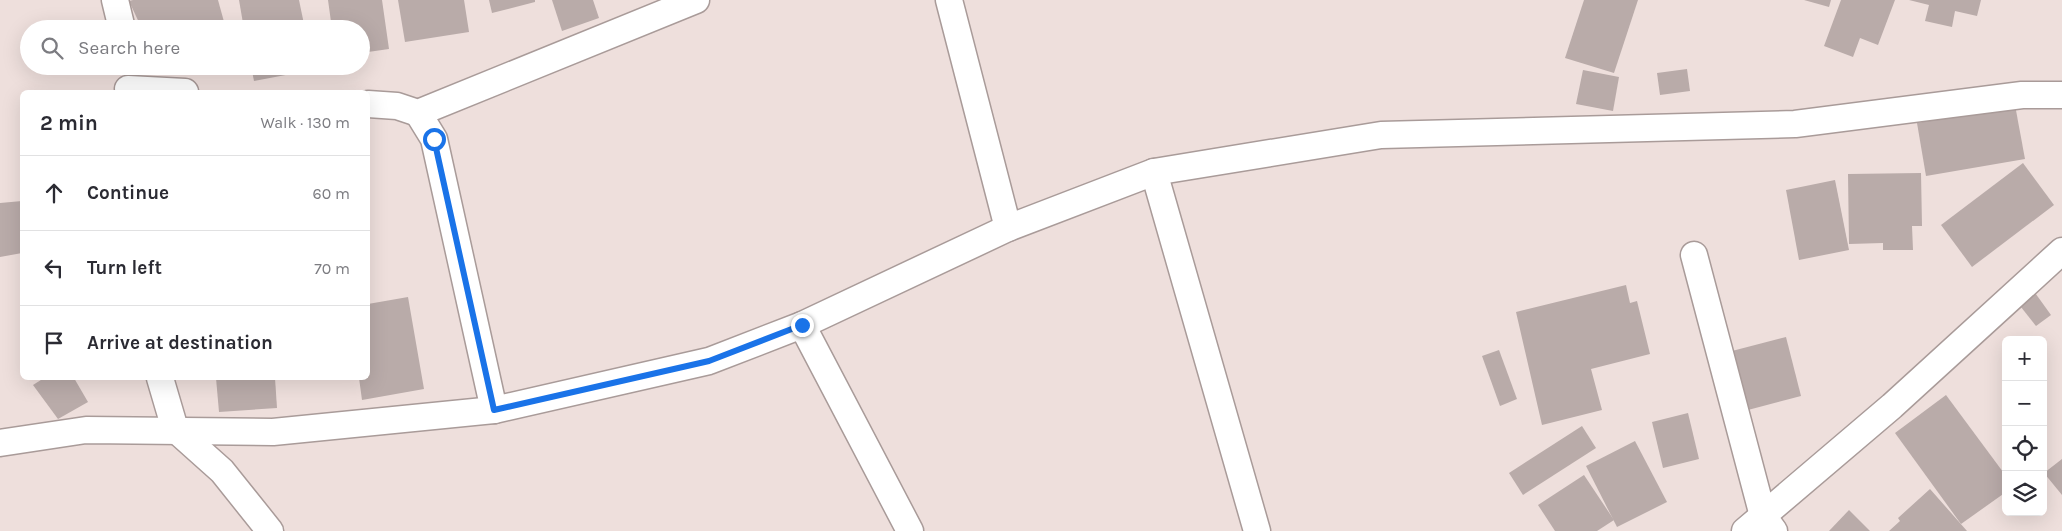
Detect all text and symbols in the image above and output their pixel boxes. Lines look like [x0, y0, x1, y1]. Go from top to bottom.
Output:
search box [20, 20, 370, 75]
icon: search [38, 34, 66, 62]
text: Search here [78, 37, 180, 59]
text: 2 min [40, 111, 98, 135]
text: Walk · 130 m [260, 113, 350, 132]
route start [423, 128, 446, 151]
icon: ahead [40, 179, 68, 207]
text: Continue [87, 182, 169, 204]
text: 60 m [313, 184, 350, 203]
icon: left [40, 254, 68, 282]
text: Turn left [87, 257, 162, 279]
text: 70 m [314, 259, 350, 278]
route end [791, 314, 814, 337]
icon: arrive [40, 329, 68, 357]
text: Arrive at destination [87, 332, 273, 354]
map controls [2002, 336, 2047, 516]
button: + [2002, 336, 2047, 381]
button: − [2002, 381, 2047, 426]
button: locate [2002, 426, 2047, 471]
button: layers [2002, 471, 2047, 516]

